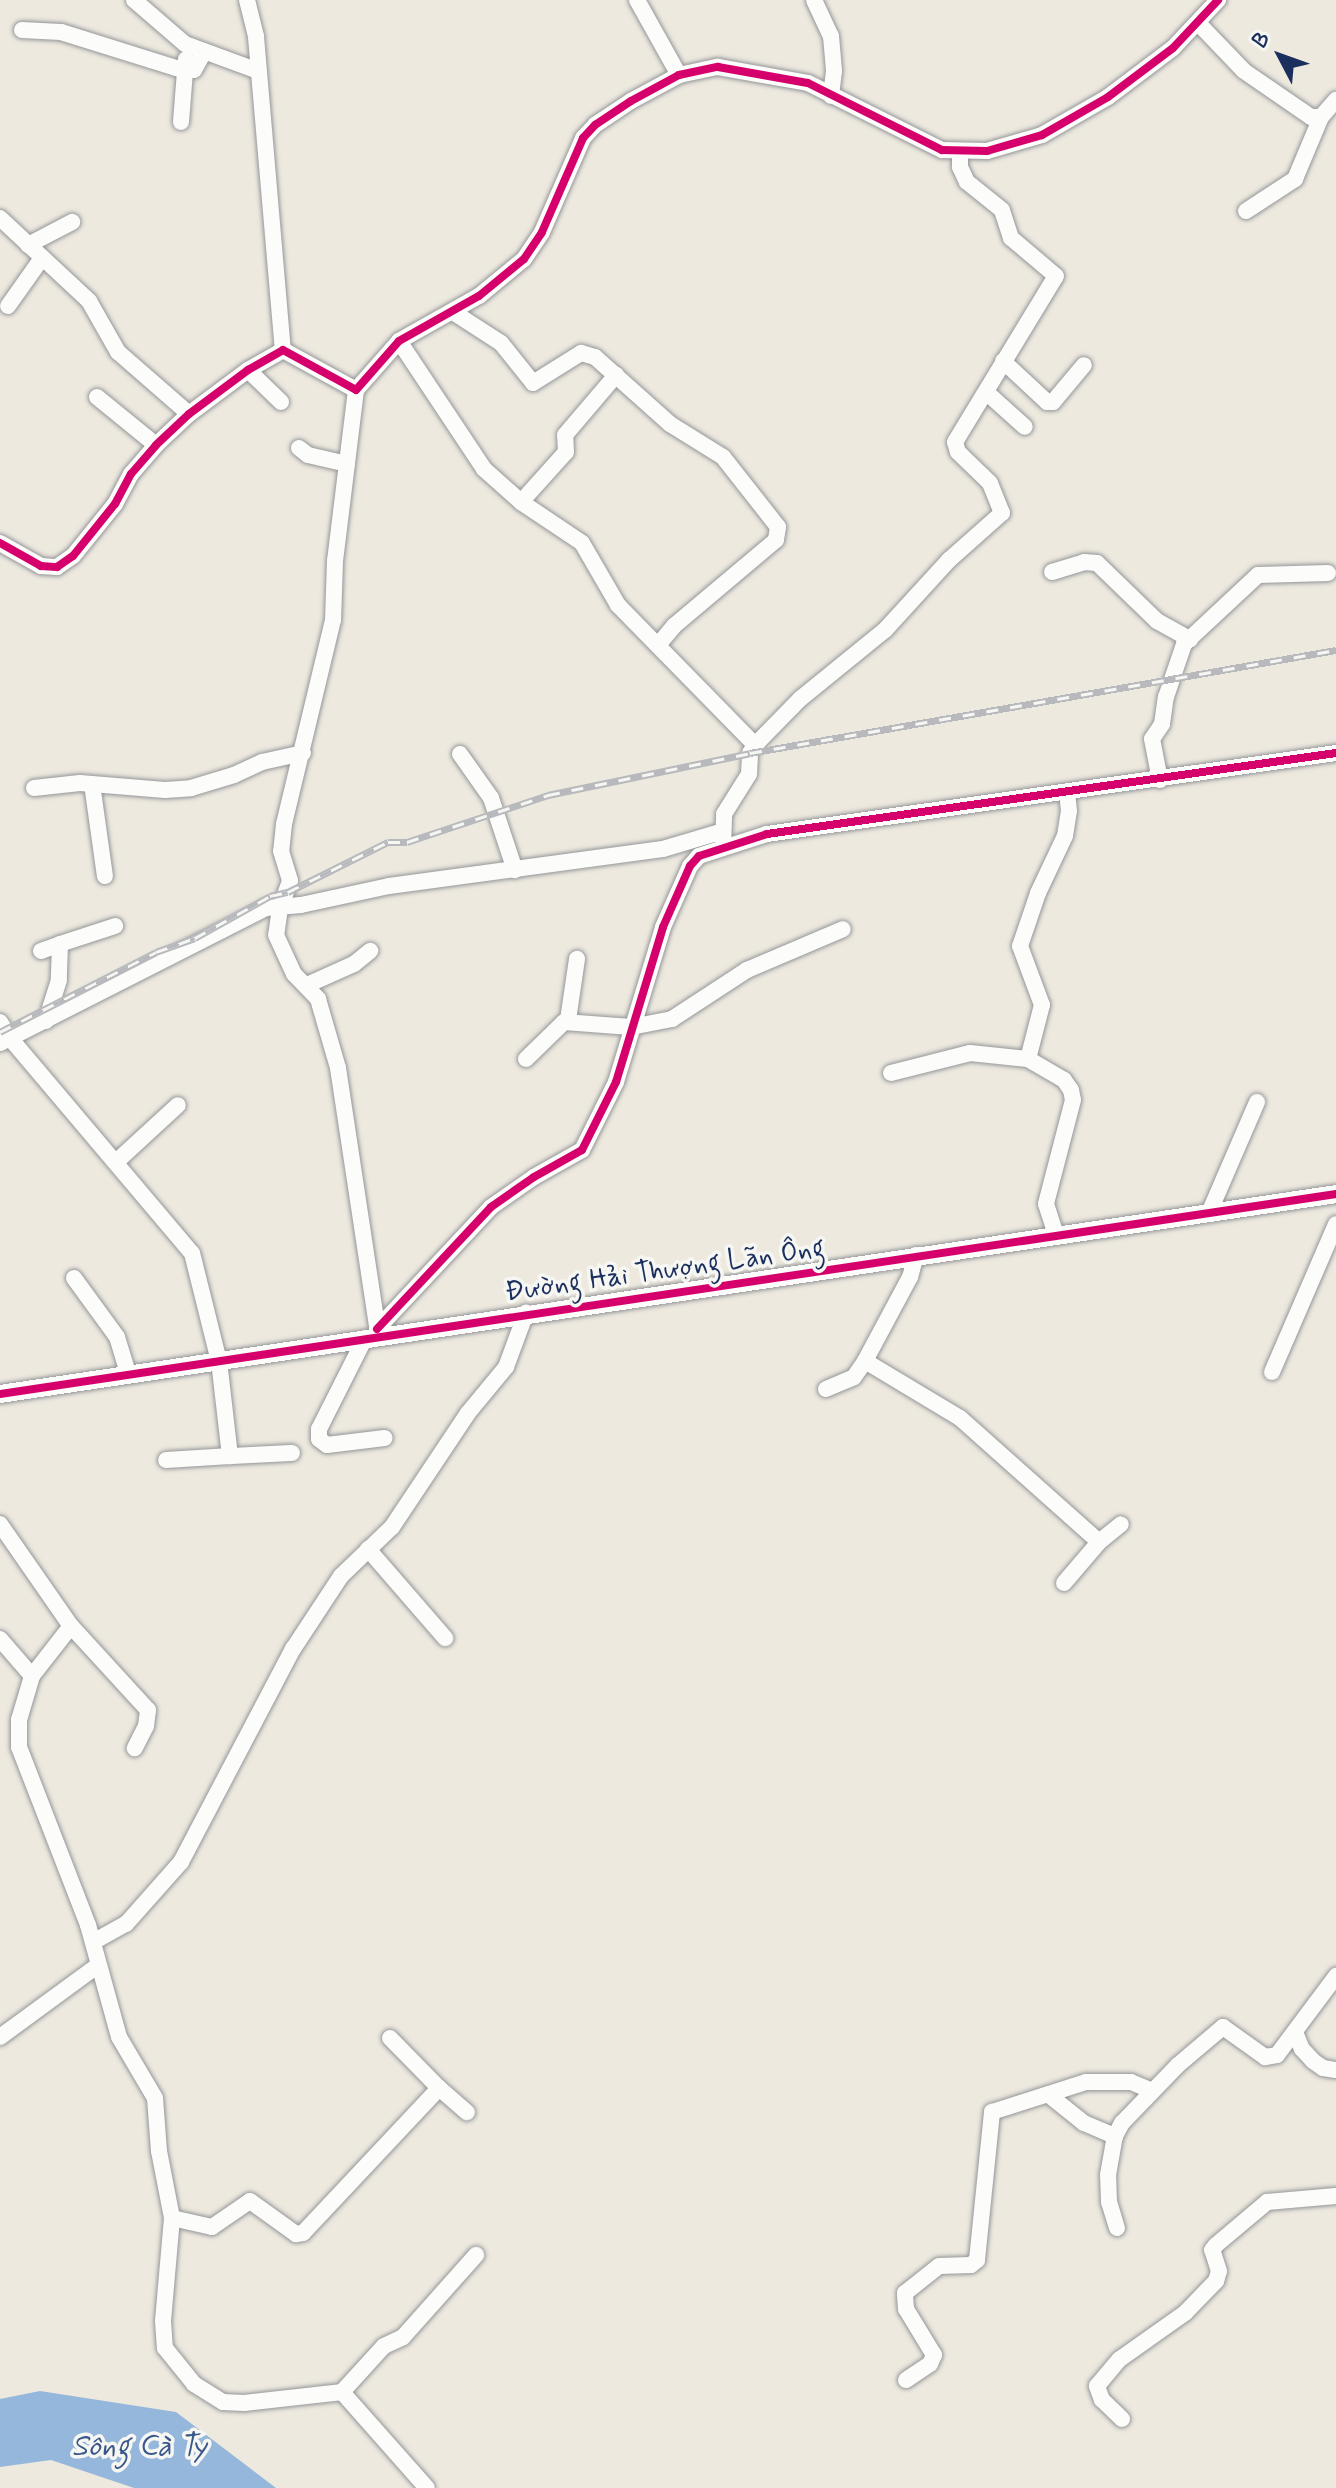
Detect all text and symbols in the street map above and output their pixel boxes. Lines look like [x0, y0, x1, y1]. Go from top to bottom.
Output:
north arrow [1240, 16, 1320, 96]
text: B [1247, 26, 1277, 55]
street label: Đường Hải Thượng Lãn Ông [503, 1232, 827, 1310]
water label: Sông Cà Ty [70, 2429, 208, 2465]

